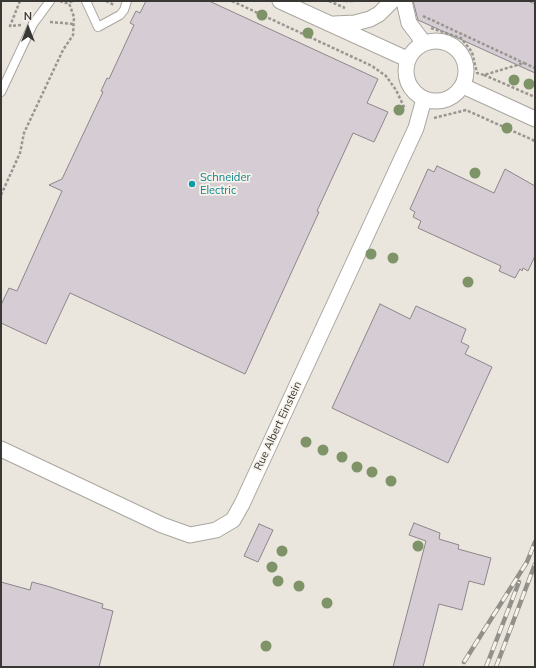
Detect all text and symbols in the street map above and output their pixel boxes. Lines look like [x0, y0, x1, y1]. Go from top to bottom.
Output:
north arrow [8, 8, 48, 48]
text: N [24, 9, 32, 23]
place label: Schneider Electric [200, 171, 250, 197]
marker: Schneider Electric [187, 179, 197, 189]
street label: Rue Albert Einstein [252, 379, 304, 473]

